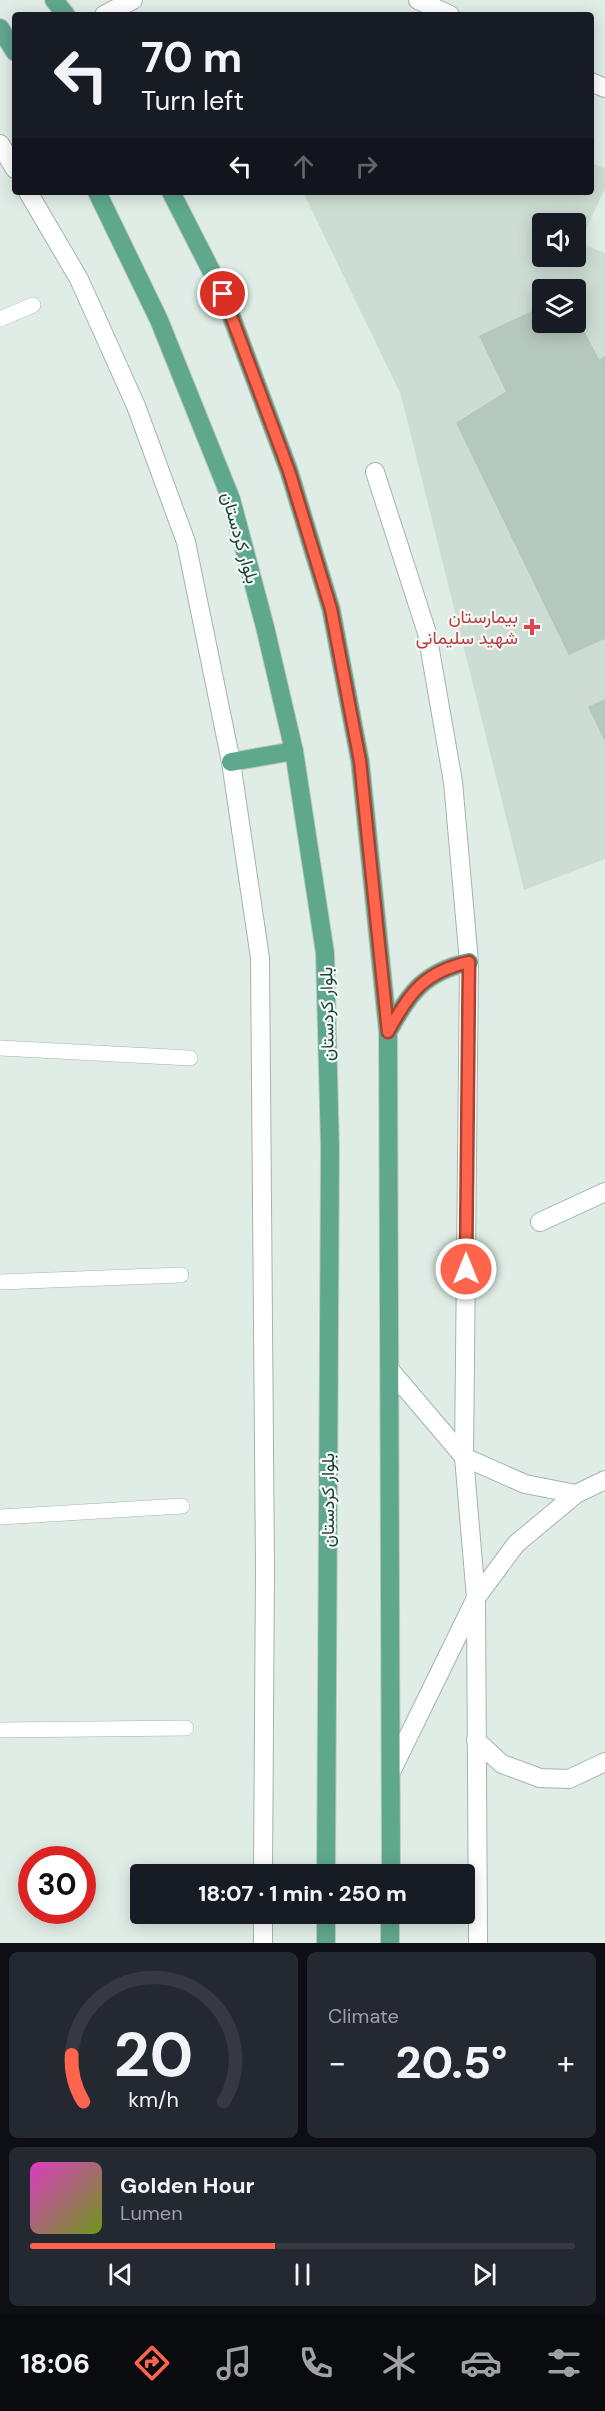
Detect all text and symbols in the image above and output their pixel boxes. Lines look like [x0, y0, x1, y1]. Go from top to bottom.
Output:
text: 70 m [141, 30, 242, 85]
icon: left [42, 36, 120, 114]
text: Turn left [141, 83, 244, 118]
icon: left [224, 150, 257, 183]
icon: ahead [287, 150, 320, 183]
icon: right [350, 150, 383, 183]
map controls [532, 213, 586, 333]
button: sound [532, 213, 586, 267]
pin [197, 268, 248, 319]
icon: arrive [206, 277, 239, 310]
button: layers [532, 279, 586, 333]
street label: بلوار کردستان [215, 489, 265, 587]
place label: بیمارستان شهید سلیمانی [416, 605, 518, 650]
marker: بیمارستان شهید سلیمانی [523, 618, 541, 636]
street label: بلوار کردستان [314, 967, 340, 1061]
position arrow [434, 1237, 498, 1301]
street label: بلوار کردستان [316, 1453, 340, 1547]
speed limit sign: 30 [18, 1846, 96, 1924]
text: 18:07 · 1 min · 250 m [198, 1879, 407, 1908]
text: Climate [328, 2003, 399, 2029]
text: 20 [114, 2014, 193, 2095]
text: 20.5° [396, 2033, 507, 2092]
text: − [328, 2041, 346, 2084]
text: + [557, 2041, 575, 2084]
text: km/h [128, 2086, 179, 2114]
text: Golden Hour [120, 2171, 255, 2200]
text: Lumen [120, 2200, 183, 2226]
icon: previous [104, 2258, 137, 2291]
icon: pause [286, 2258, 319, 2291]
icon: next [468, 2258, 501, 2291]
icon: directions [131, 2342, 173, 2384]
icon: music [213, 2342, 255, 2384]
icon: phone [295, 2342, 337, 2384]
icon: climate [378, 2342, 420, 2384]
icon: car [460, 2342, 502, 2384]
icon: filters [543, 2342, 585, 2384]
text: 18:06 [20, 2346, 90, 2381]

